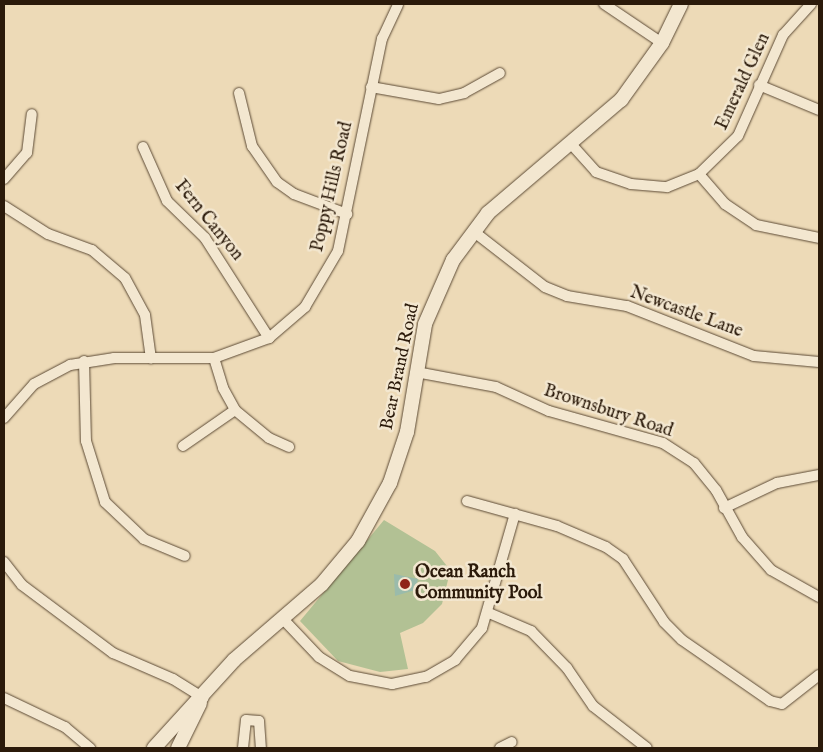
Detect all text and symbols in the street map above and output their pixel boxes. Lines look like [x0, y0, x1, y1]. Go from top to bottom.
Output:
street label: Emerald Glen [712, 30, 776, 134]
street label: Poppy Hills Road [308, 120, 358, 254]
street label: Fern Canyon [169, 176, 247, 266]
street label: Newcastle Lane [627, 283, 745, 343]
street label: Bear Brand Road [377, 302, 425, 432]
street label: Brownsbury Road [541, 381, 675, 443]
place label: Ocean Ranch Community Pool [415, 563, 542, 606]
marker: Ocean Ranch Community Pool [399, 578, 411, 590]

